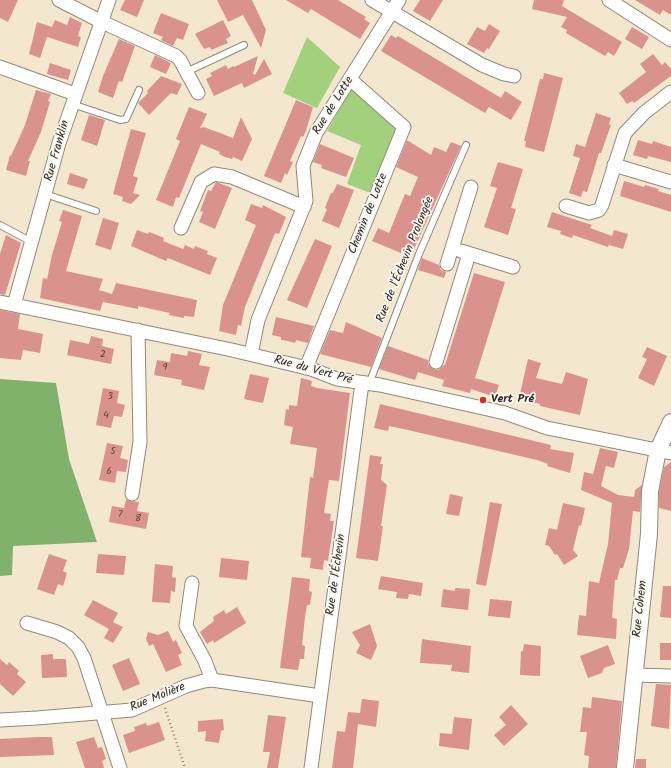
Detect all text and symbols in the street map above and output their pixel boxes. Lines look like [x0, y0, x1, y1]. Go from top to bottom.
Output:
street label: Rue de Lotte [310, 74, 358, 138]
street label: Rue Franklin [42, 119, 74, 183]
street label: Chemin de Lotte [346, 172, 392, 256]
street label: Rue de l'Échevin Prolongée [374, 195, 438, 325]
house number: 2 [100, 349, 106, 361]
street label: Rue du Vert Pré [272, 354, 354, 388]
house number: 9 [163, 362, 167, 374]
house number: 3 [107, 391, 113, 403]
place label: Vert Pré [491, 393, 534, 407]
marker: Vert Pré [478, 395, 488, 405]
house number: 4 [103, 410, 109, 422]
house number: 5 [110, 446, 116, 458]
house number: 6 [106, 466, 112, 478]
house number: 7 [118, 509, 122, 521]
house number: 8 [135, 513, 141, 525]
street label: Rue de l'Échevin [324, 533, 350, 617]
street label: Rue Cohem [631, 580, 651, 638]
street label: Rue Molière [128, 680, 188, 716]

